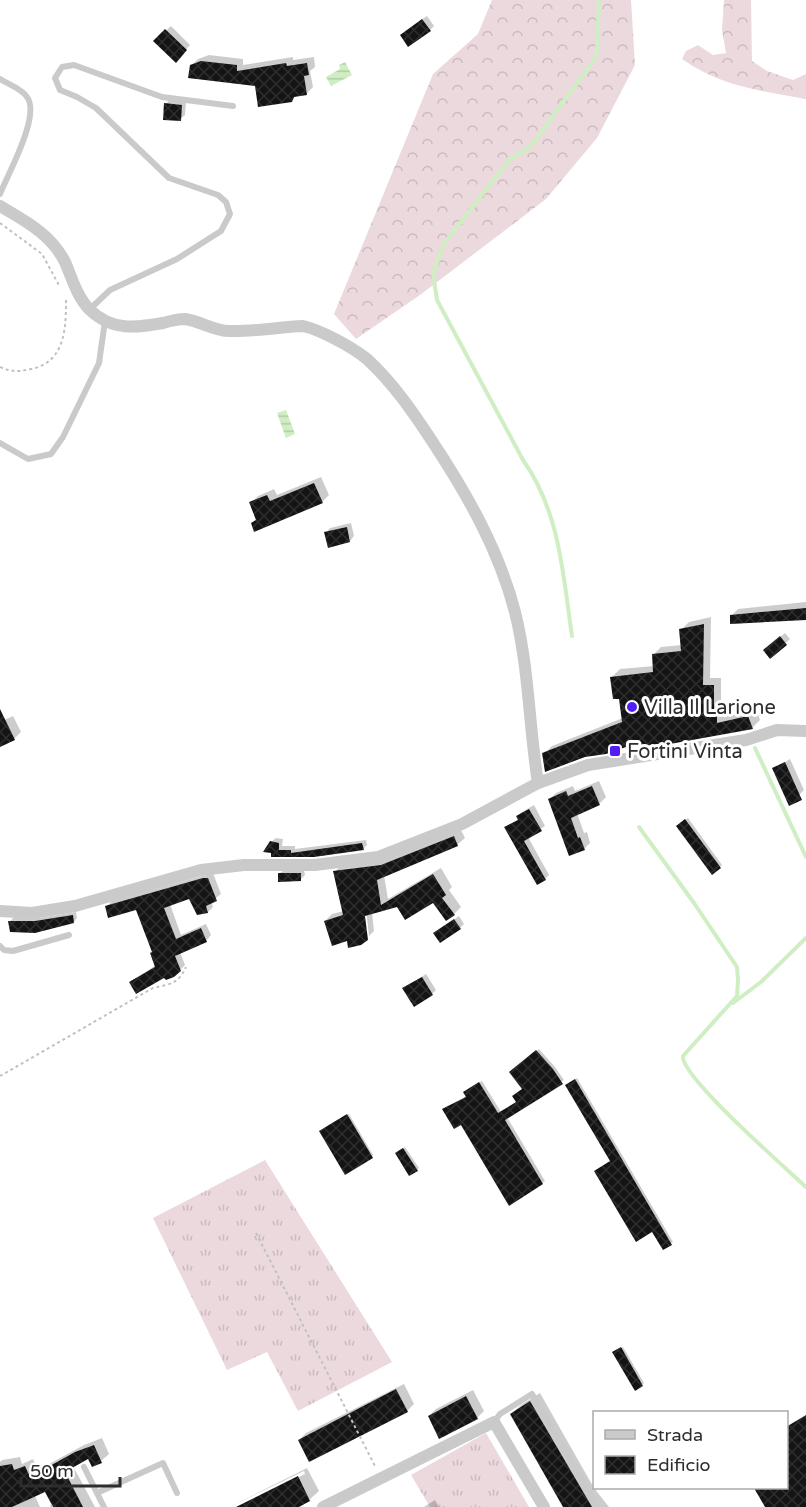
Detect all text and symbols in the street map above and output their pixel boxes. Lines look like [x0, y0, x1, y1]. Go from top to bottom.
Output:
place label: Villa Il Larione [644, 696, 776, 720]
marker: Villa Il Larione [625, 700, 639, 714]
place label: Fortini Vinta [627, 740, 743, 764]
marker: Fortini Vinta [608, 744, 622, 758]
legend [593, 1411, 788, 1489]
text: Strada [647, 1424, 703, 1446]
scale bar [21, 1450, 120, 1488]
text: Edificio [647, 1454, 711, 1476]
text: 50 m [30, 1460, 74, 1482]

